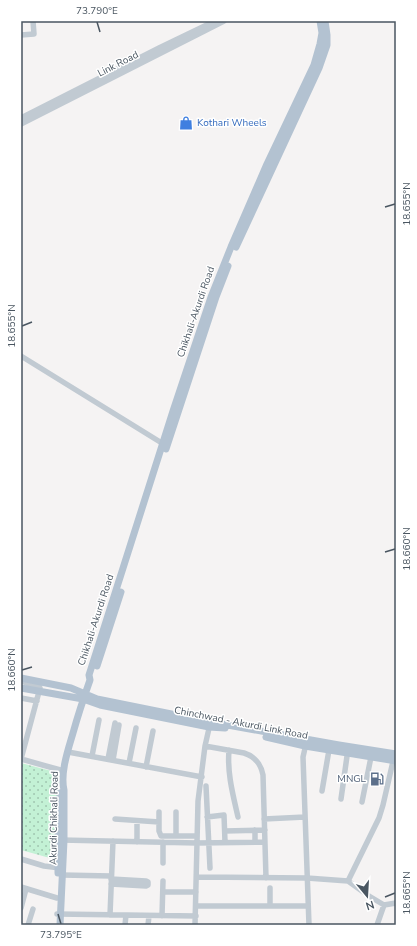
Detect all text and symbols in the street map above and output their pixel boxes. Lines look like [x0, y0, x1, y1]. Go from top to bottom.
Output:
text: 73.790°E [76, 4, 118, 18]
street label: Link Road [95, 48, 141, 80]
shop icon: Kothari Wheels [178, 115, 194, 131]
place label: Kothari Wheels [197, 116, 267, 130]
text: 18.655°N [400, 182, 414, 226]
street label: Chikhali-Akurdi Road [174, 264, 218, 359]
text: 18.655°N [5, 304, 19, 348]
text: 18.660°N [400, 527, 414, 571]
street label: Chikhali-Akurdi Road [75, 572, 117, 668]
text: 18.660°N [5, 648, 19, 692]
street label: Chinchwad - Akurdi Link Road [173, 703, 309, 743]
street label: Akurdi Chikhali Road [46, 771, 62, 865]
fuel station icon: MNGL [369, 771, 385, 787]
place label: MNGL [337, 772, 367, 786]
text: 18.665°N [400, 871, 414, 915]
north arrow [347, 876, 387, 916]
text: N [364, 897, 376, 913]
text: 73.795°E [40, 928, 82, 942]

